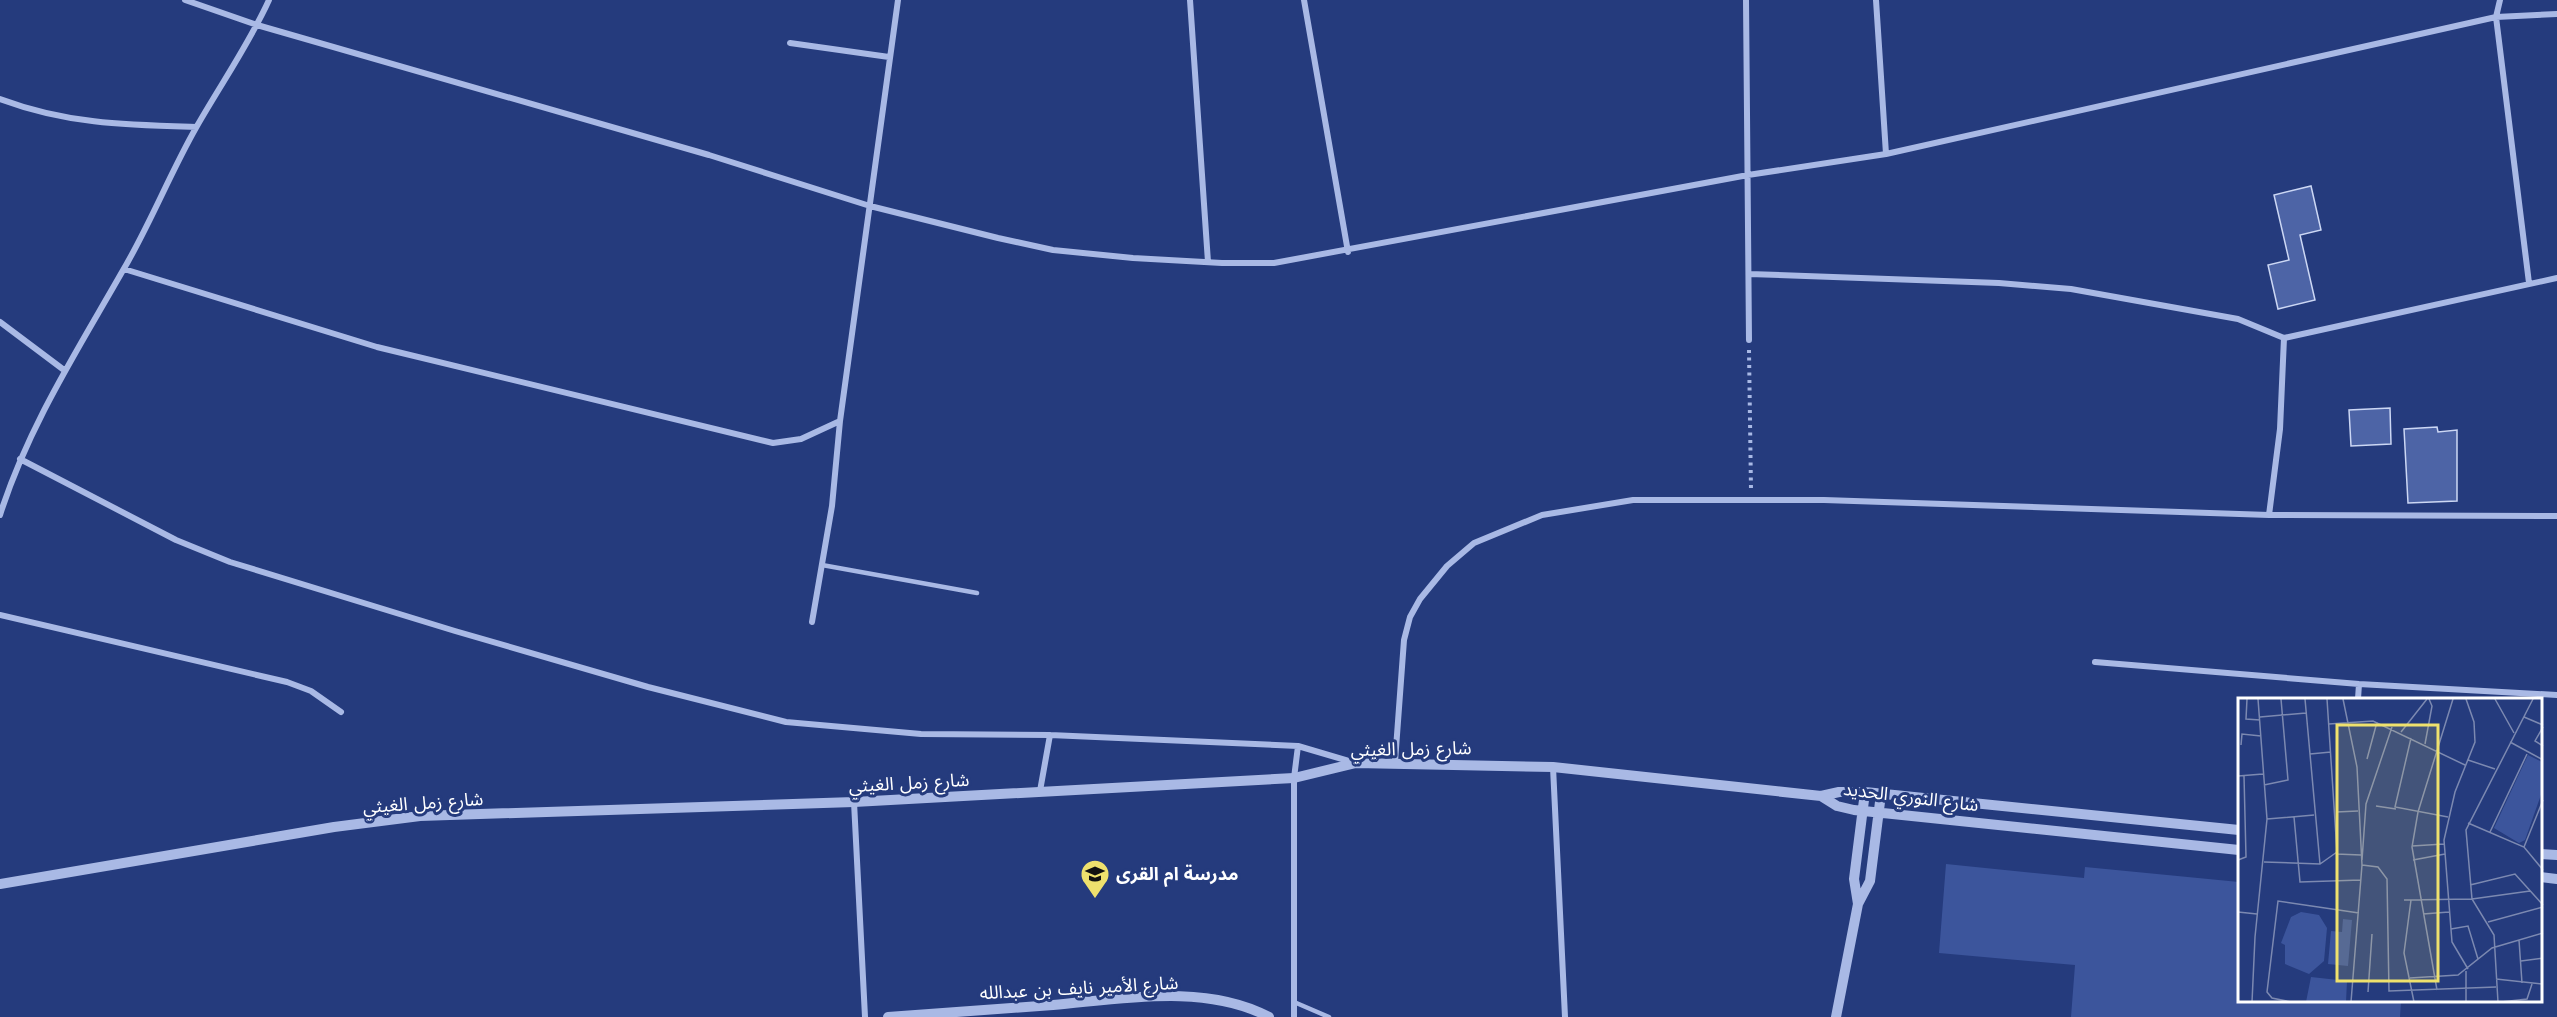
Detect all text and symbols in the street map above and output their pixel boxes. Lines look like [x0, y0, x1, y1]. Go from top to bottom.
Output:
inset map [2238, 698, 2542, 1002]
street label: شارع زمل الغيثي [1350, 737, 1472, 764]
street label: شارع زمل الغيثي [848, 769, 970, 800]
street label: شارع النوري الحديد [1842, 778, 1980, 819]
street label: شارع زمل الغيثي [362, 788, 484, 821]
school or university icon: مدرسة ام القرى [1079, 858, 1111, 900]
place label: مدرسة ام القرى [1116, 863, 1238, 887]
street label: شارع الأمير نايف بن عبدالله [979, 972, 1179, 1007]

